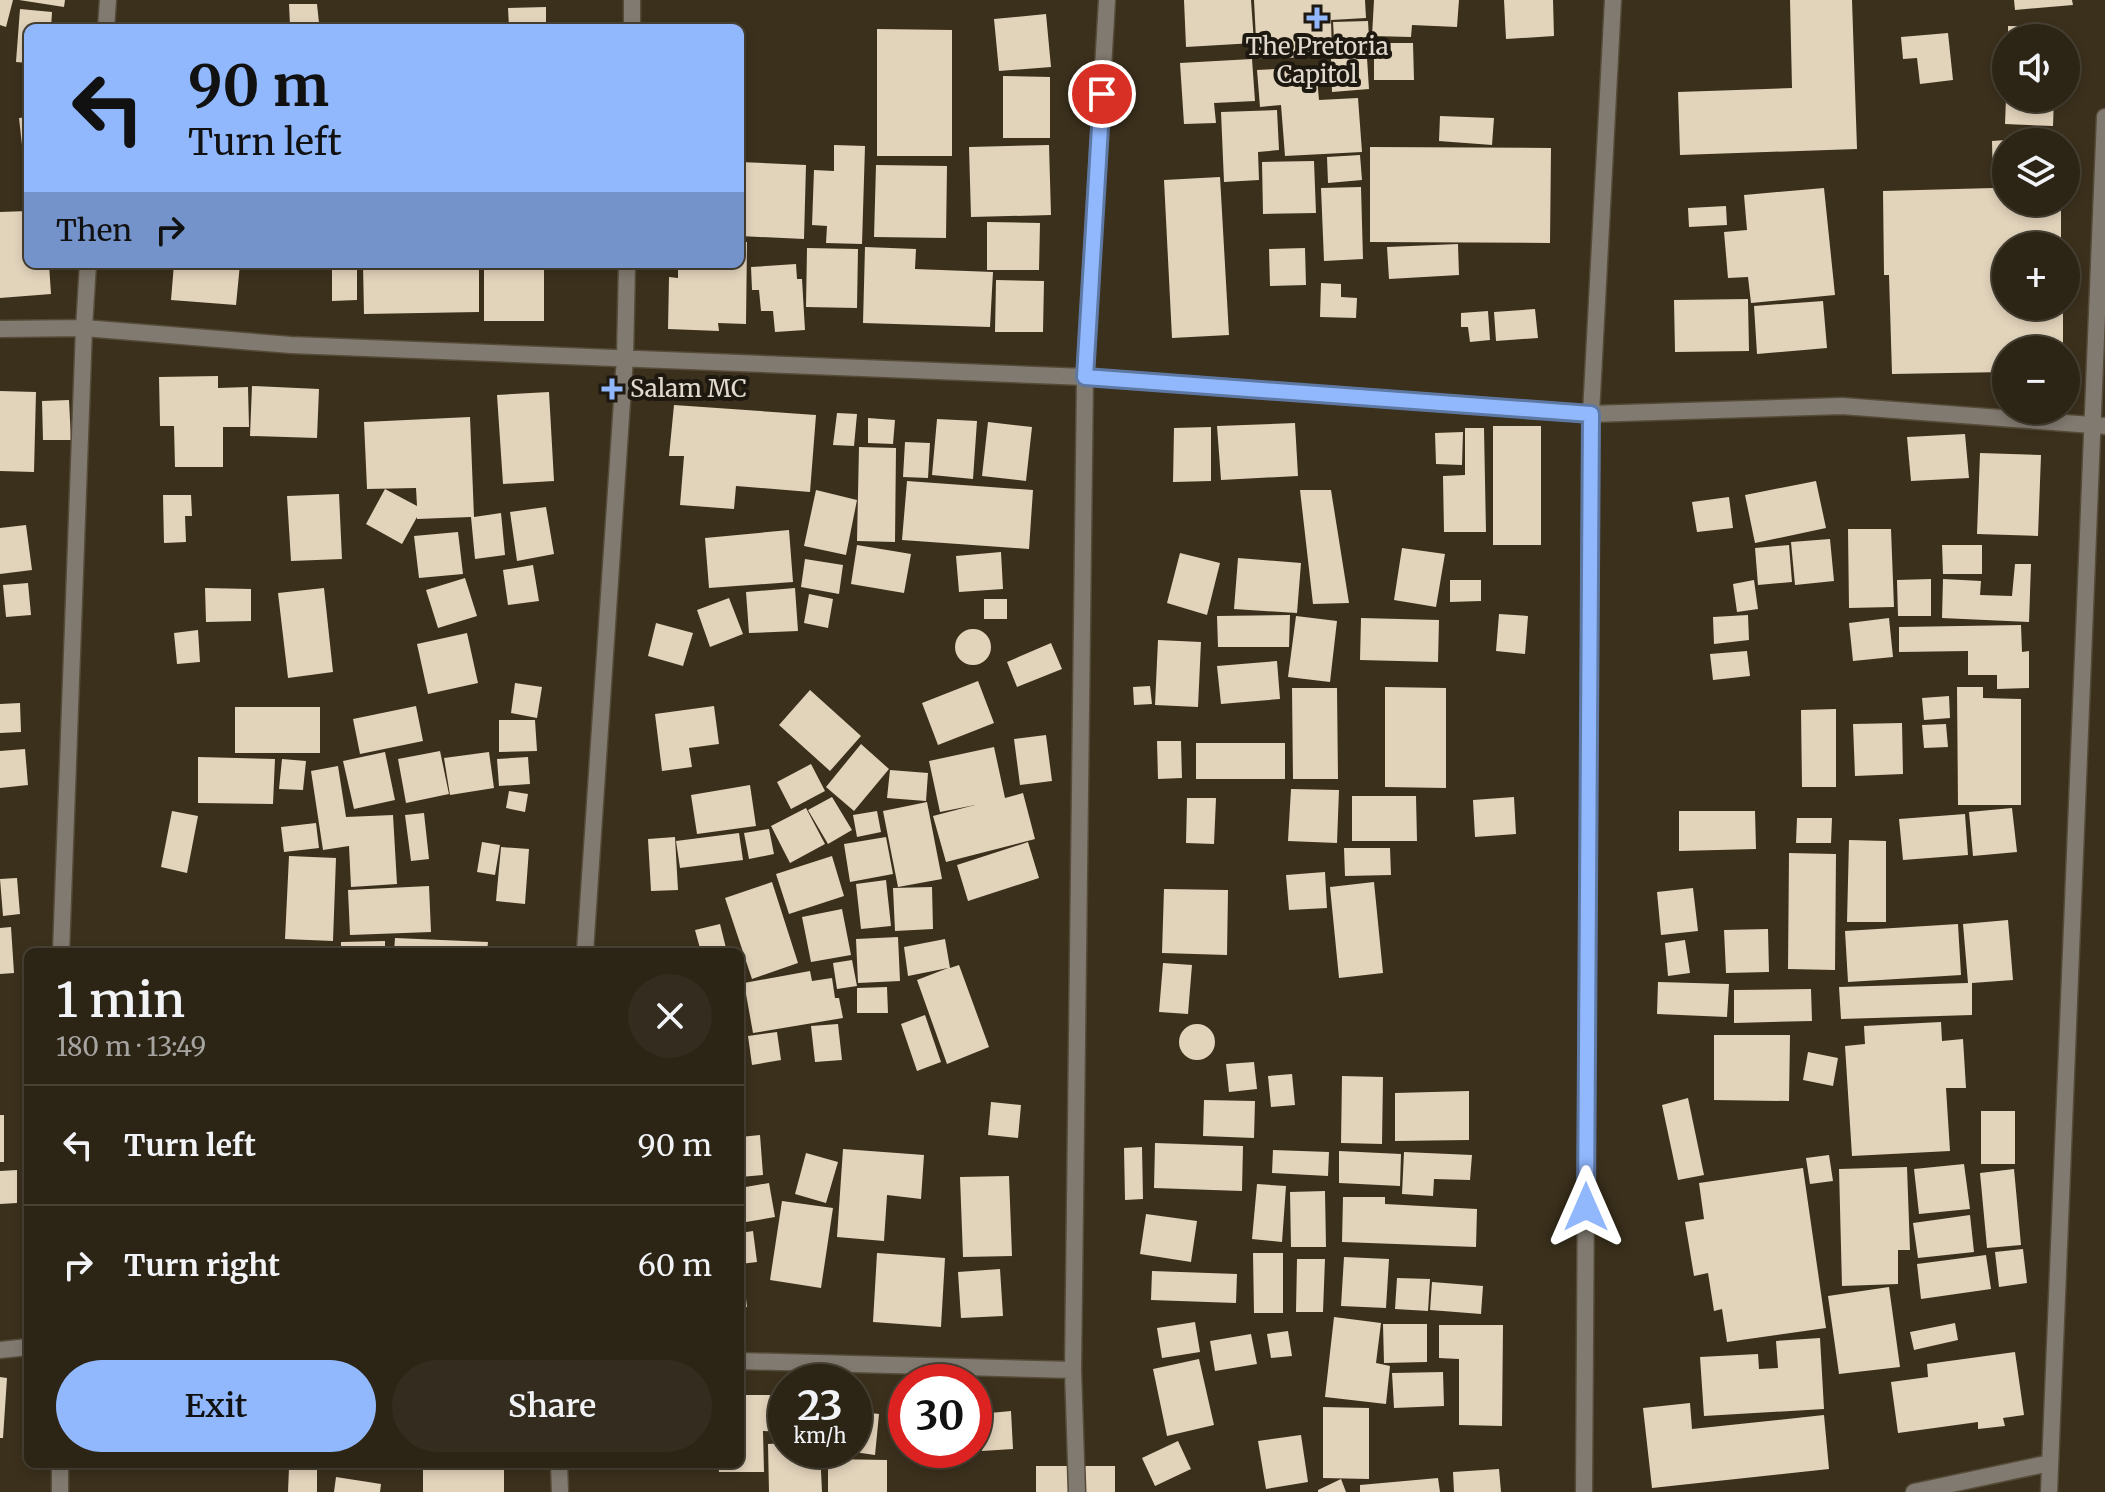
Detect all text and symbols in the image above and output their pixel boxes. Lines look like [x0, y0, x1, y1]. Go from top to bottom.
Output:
marker: The Pretoria Capitol [1306, 7, 1328, 29]
map controls [1992, 24, 2080, 424]
button: sound [1992, 24, 2080, 112]
place label: The Pretoria Capitol [1245, 31, 1389, 90]
text: 90 m [188, 51, 329, 121]
icon: left [56, 56, 160, 160]
pin [1068, 60, 1136, 128]
icon: arrive [1080, 72, 1124, 116]
text: Turn left [188, 120, 342, 165]
button: layers [1992, 128, 2080, 216]
icon: right [148, 208, 192, 252]
text: Then [56, 211, 132, 249]
button: + [1992, 232, 2080, 320]
button: − [1992, 336, 2080, 424]
place label: Salam MC [630, 373, 747, 404]
marker: Salam MC [601, 378, 623, 400]
text: 1 min [56, 970, 185, 1030]
button: close [628, 974, 712, 1058]
text: 180 m · 13:49 [56, 1030, 206, 1063]
icon: left [56, 1123, 100, 1167]
text: Turn left [124, 1126, 256, 1164]
text: 90 m [638, 1126, 712, 1164]
position arrow [1544, 1165, 1628, 1249]
icon: right [56, 1243, 100, 1287]
text: Turn right [124, 1246, 280, 1284]
text: 60 m [638, 1246, 712, 1284]
button: Exit [56, 1360, 376, 1452]
button: Share [392, 1360, 712, 1452]
speed limit sign: 30 [888, 1364, 992, 1468]
text: 23 [797, 1381, 843, 1431]
text: km/h [794, 1423, 846, 1448]

